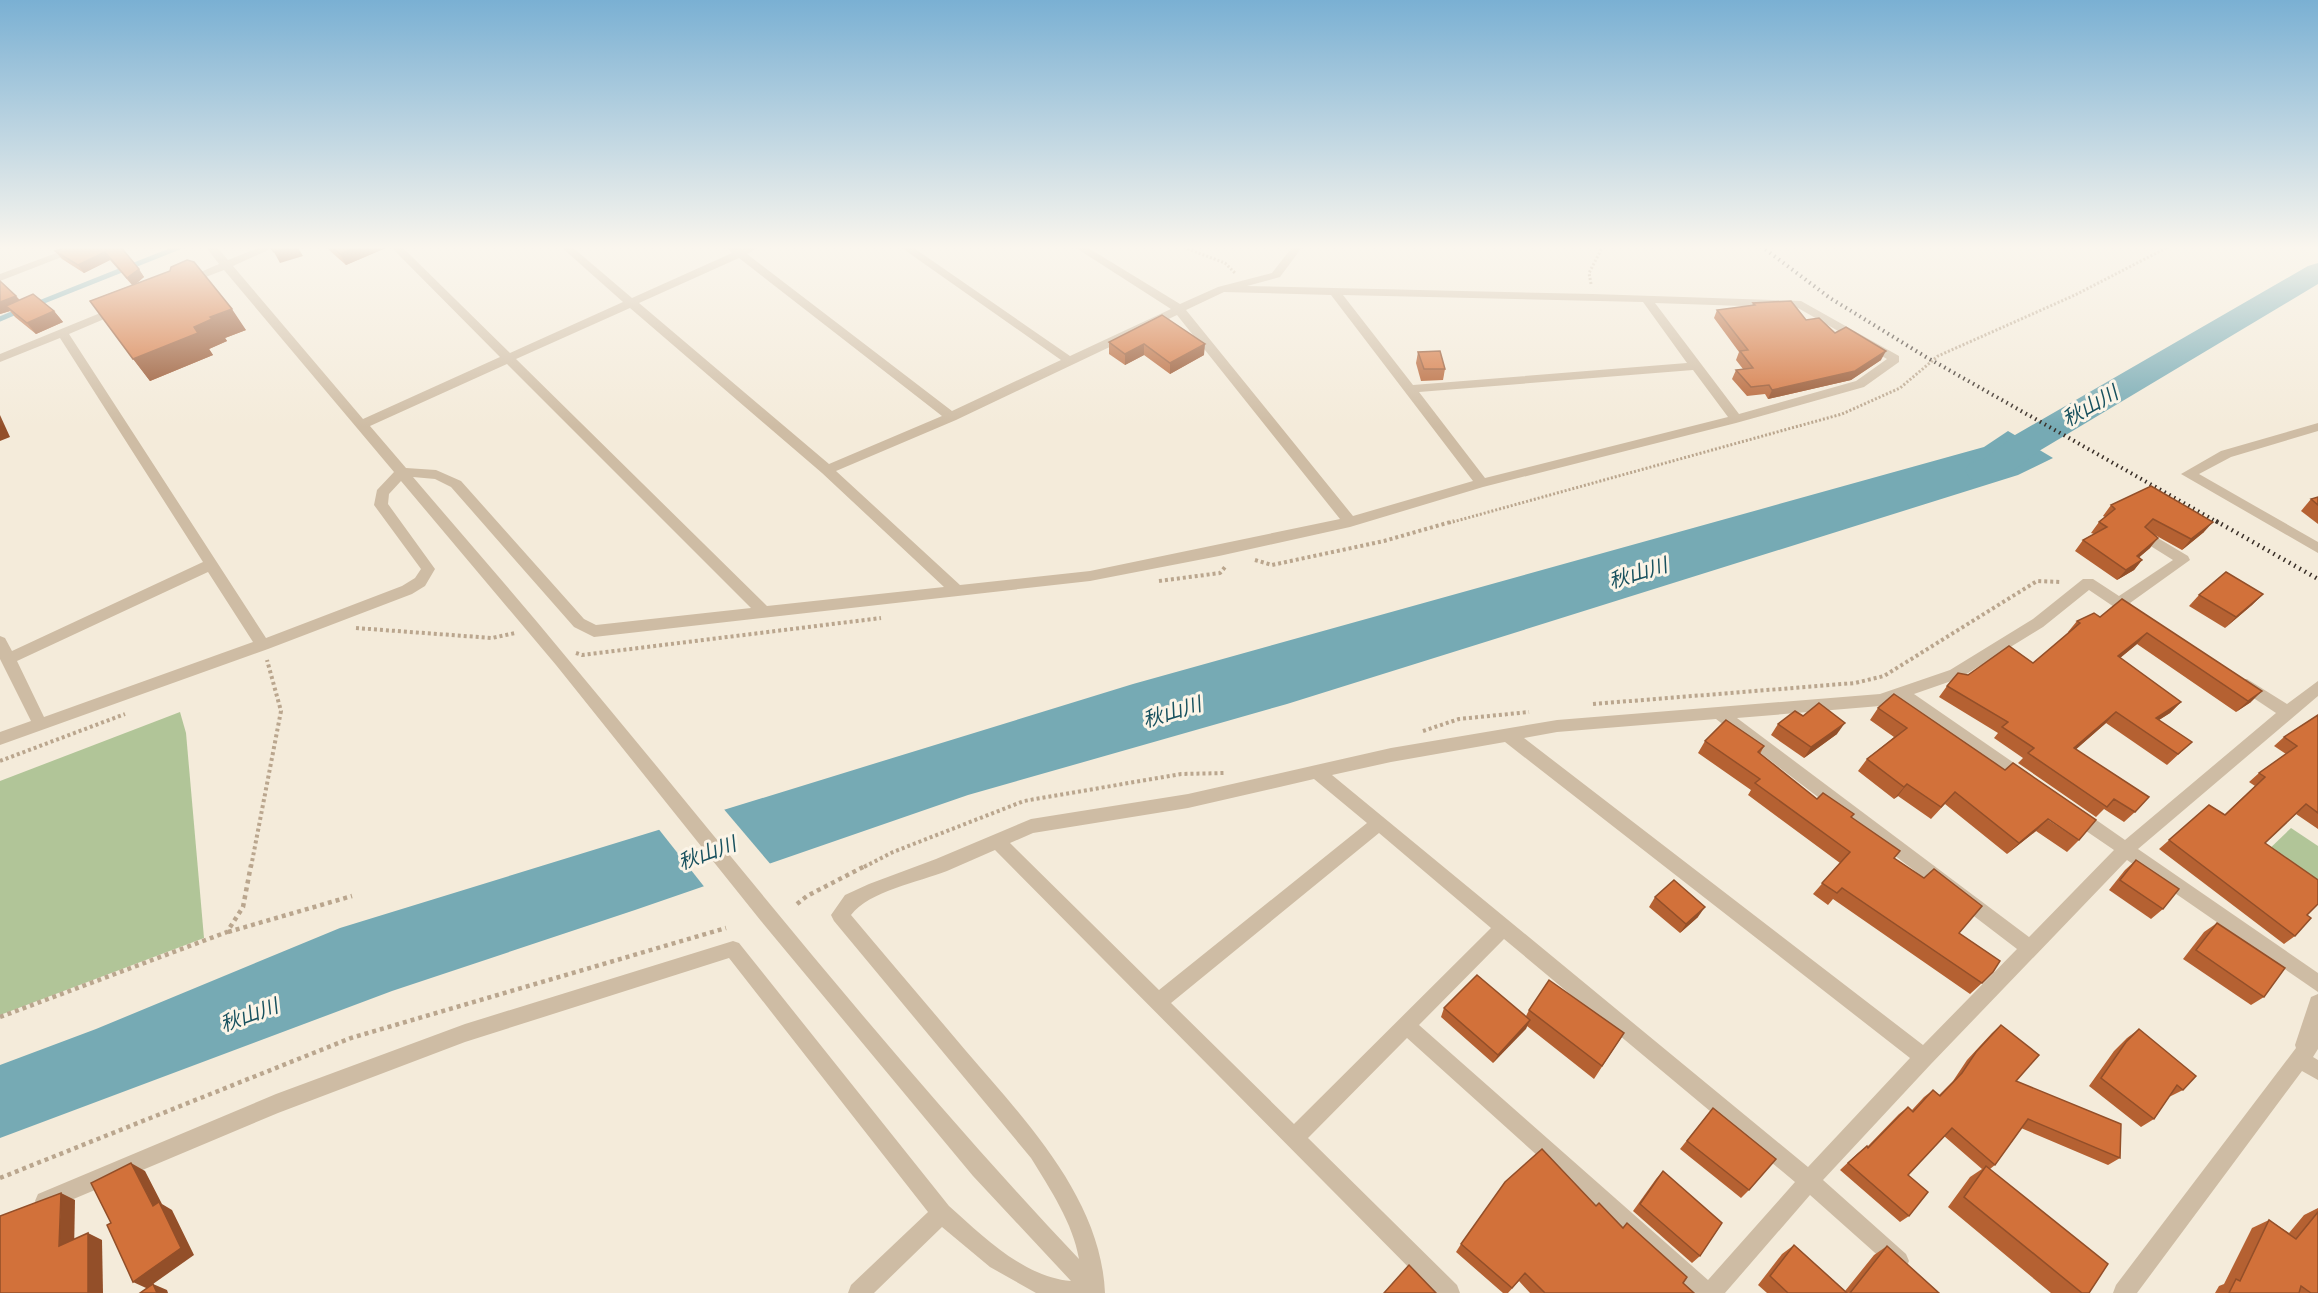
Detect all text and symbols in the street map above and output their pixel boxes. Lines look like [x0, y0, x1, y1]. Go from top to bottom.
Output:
water label: 秋山川 [2058, 379, 2123, 431]
water label: 秋山川 [1606, 551, 1672, 592]
water label: 秋山川 [1140, 690, 1206, 731]
water label: 秋山川 [674, 830, 741, 874]
water label: 秋山川 [216, 992, 283, 1036]

